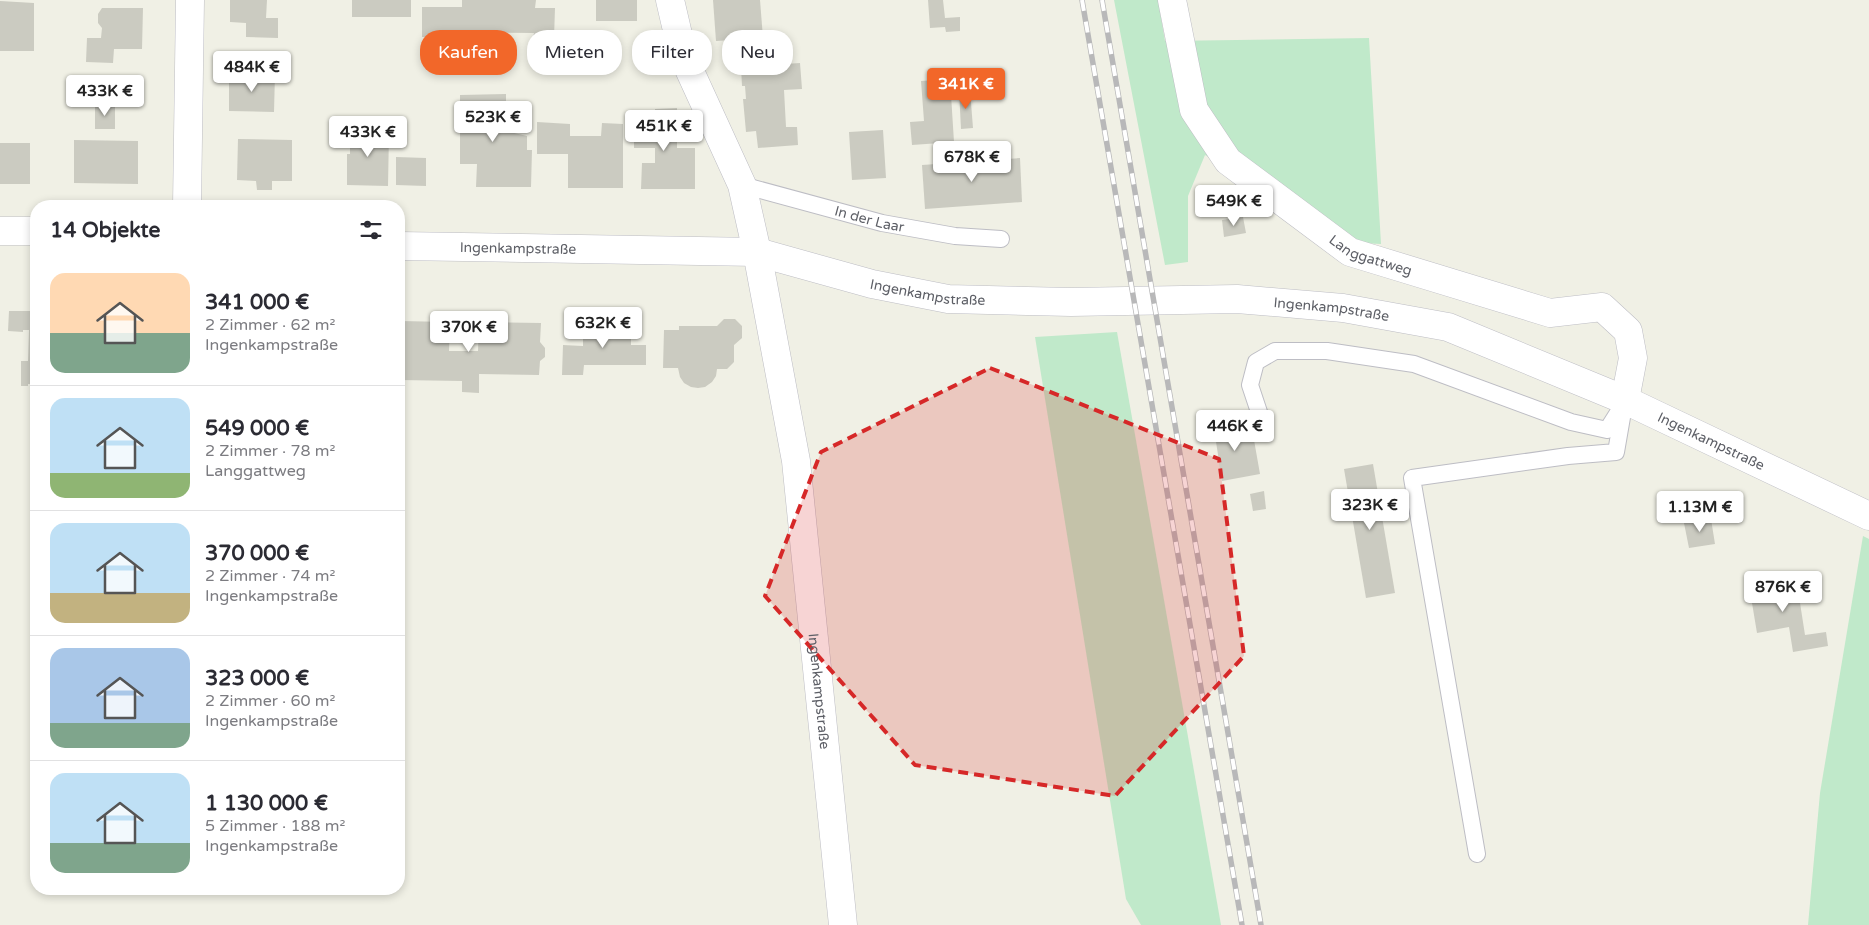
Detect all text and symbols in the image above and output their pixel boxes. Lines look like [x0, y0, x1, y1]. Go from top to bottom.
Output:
chip: Kaufen [420, 30, 517, 75]
chip: Mieten [527, 30, 622, 75]
chip: Filter [632, 30, 712, 75]
chip: Neu [722, 30, 793, 75]
pin: 484K € [211, 51, 293, 93]
text: 484K € [224, 57, 280, 77]
pin: 341K € [925, 68, 1007, 110]
pin: 433K € [64, 74, 146, 117]
text: 341K € [938, 74, 994, 94]
text: 433K € [77, 81, 133, 101]
pin: 523K € [452, 100, 534, 143]
text: 523K € [465, 107, 521, 127]
pin: 451K € [623, 110, 705, 152]
pin: 433K € [327, 116, 409, 158]
text: 451K € [636, 116, 692, 136]
text: 433K € [340, 122, 396, 142]
pin: 678K € [931, 140, 1013, 183]
text: 678K € [944, 147, 1000, 167]
pin: 549K € [1193, 184, 1275, 227]
text: 549K € [1206, 191, 1262, 211]
street label: In der Laar [833, 203, 906, 236]
icon: filters [357, 216, 385, 244]
text: 14 Objekte [50, 218, 160, 243]
street label: Langgattweg [1326, 231, 1414, 279]
street label: Ingenkampstraße [460, 239, 576, 258]
street label: Ingenkampstraße [869, 276, 986, 309]
text: 341 000 € [205, 290, 309, 315]
icon: home [90, 293, 150, 353]
street label: Ingenkampstraße [1273, 294, 1391, 325]
pin: 632K € [562, 306, 644, 349]
pin: 370K € [428, 310, 510, 353]
text: 632K € [575, 313, 631, 333]
text: 2 Zimmer · 62 m² [205, 315, 335, 335]
text: 370K € [441, 317, 497, 337]
text: Ingenkampstraße [205, 335, 338, 355]
street label: Ingenkampstraße [1655, 409, 1767, 474]
pin: 446K € [1194, 410, 1276, 452]
text: 549 000 € [205, 416, 309, 441]
text: 446K € [1207, 416, 1263, 436]
icon: home [90, 418, 150, 478]
text: 2 Zimmer · 78 m² [205, 441, 335, 461]
text: Langgattweg [205, 461, 306, 481]
pin: 323K € [1329, 488, 1411, 531]
pin: 1.13M € [1654, 490, 1746, 533]
text: 323K € [1342, 495, 1398, 515]
text: 1.13M € [1668, 497, 1732, 517]
text: 370 000 € [205, 541, 309, 566]
icon: home [90, 543, 150, 603]
text: 2 Zimmer · 74 m² [205, 566, 335, 586]
pin: 876K € [1742, 570, 1824, 613]
text: 876K € [1755, 577, 1811, 597]
text: Ingenkampstraße [205, 586, 338, 606]
street label: Ingenkampstraße [804, 632, 833, 750]
text: 323 000 € [205, 666, 309, 691]
icon: home [90, 668, 150, 728]
text: 2 Zimmer · 60 m² [205, 691, 335, 711]
text: Ingenkampstraße [205, 711, 338, 731]
text: 1 130 000 € [205, 791, 328, 816]
icon: home [90, 793, 150, 853]
text: 5 Zimmer · 188 m² [205, 816, 345, 836]
text: Ingenkampstraße [205, 836, 338, 856]

